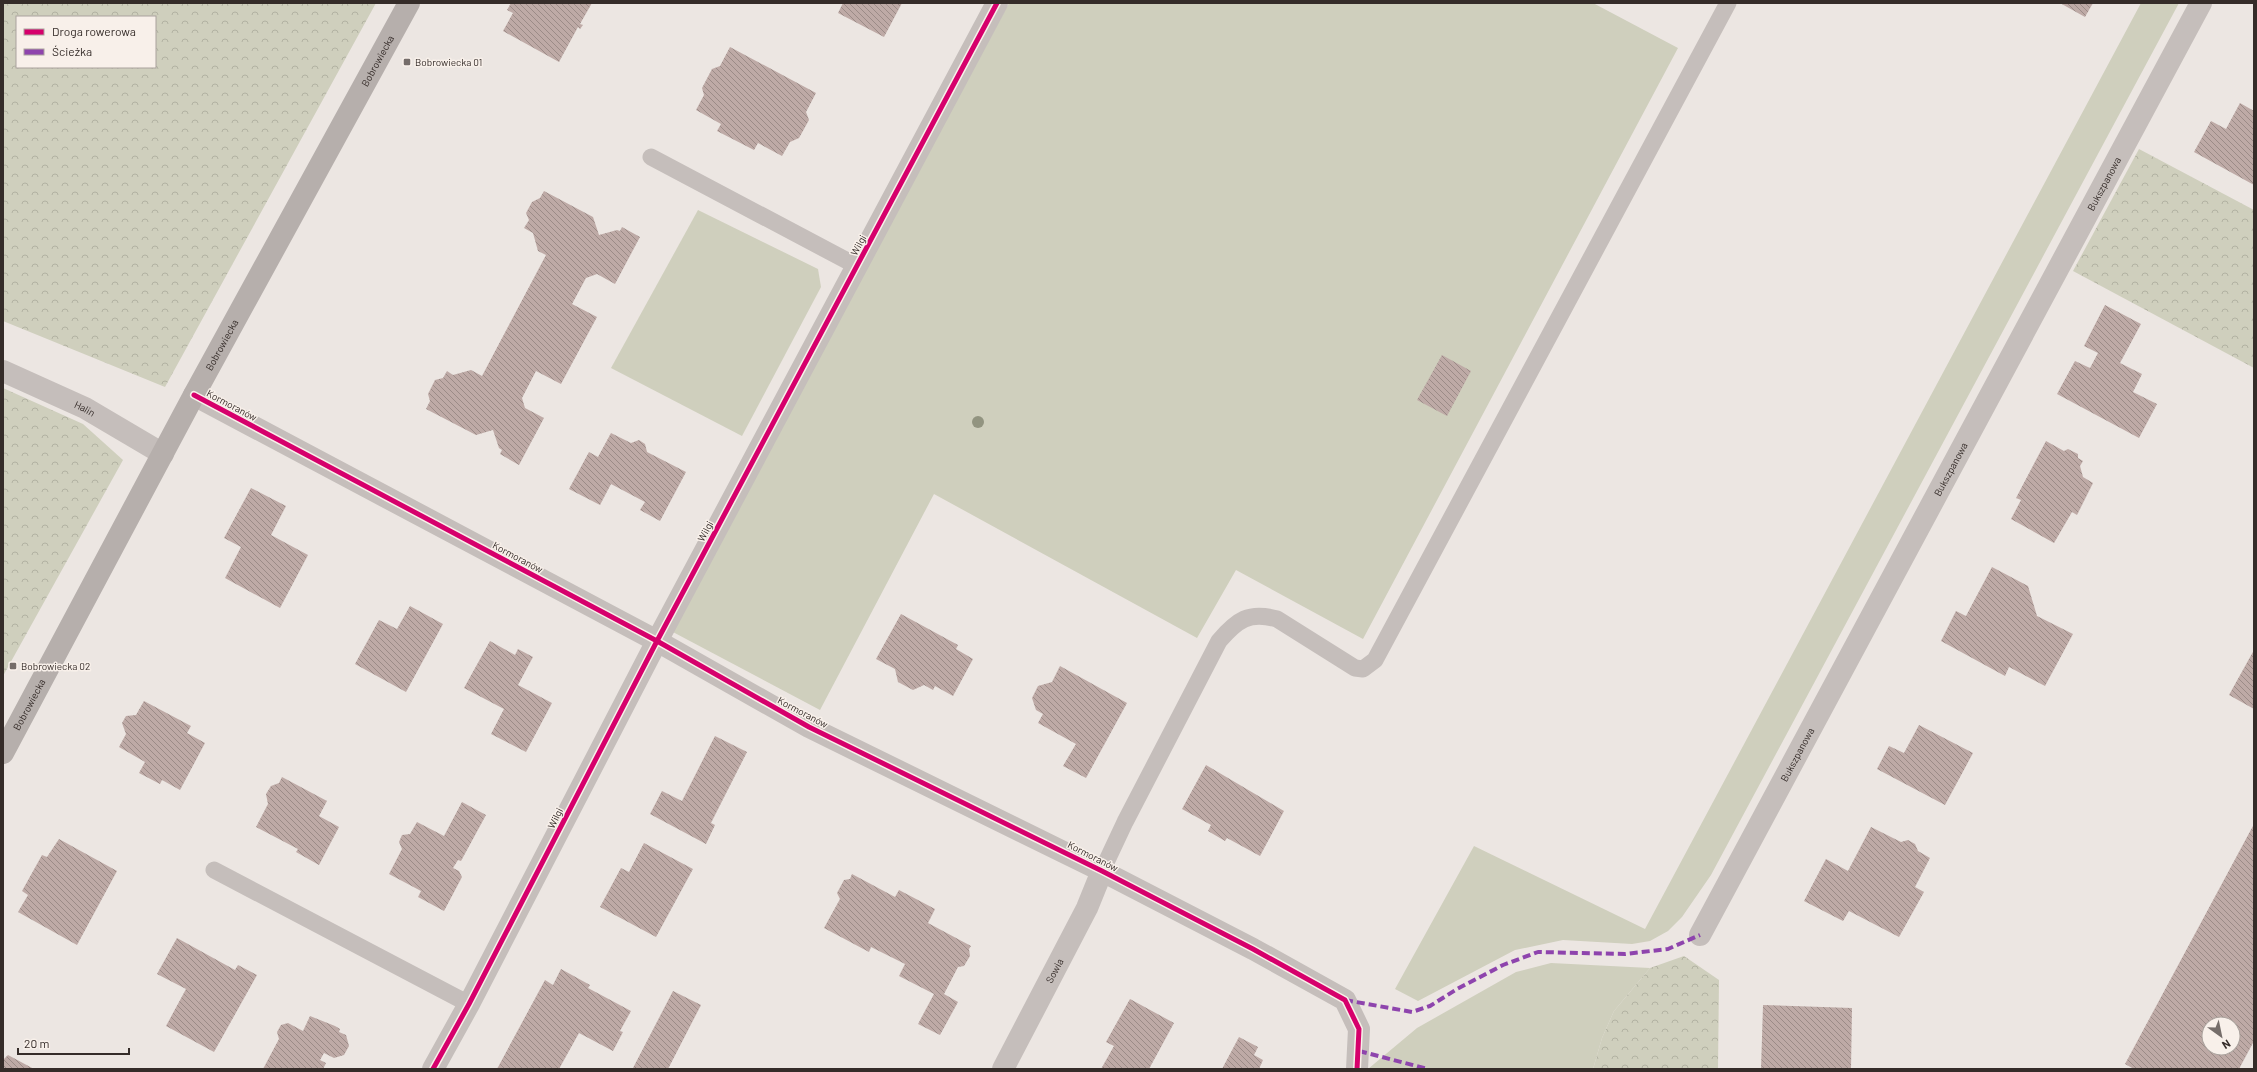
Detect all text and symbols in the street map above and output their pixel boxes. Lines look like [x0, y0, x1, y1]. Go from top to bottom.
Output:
legend [16, 16, 156, 68]
text: Droga rowerowa [52, 24, 136, 38]
street label: Bobrowiecka [359, 33, 396, 88]
text: Ścieżka [52, 44, 92, 58]
place label: Bobrowiecka 01 [415, 56, 482, 68]
marker: Bobrowiecka 01 [402, 57, 412, 67]
street label: Bukszpanowa [2085, 155, 2123, 213]
street label: Wilgi [848, 233, 868, 257]
street label: Bobrowiecka [203, 317, 240, 372]
street label: Kormoranów [205, 387, 259, 423]
street label: Halin [73, 398, 98, 419]
street label: Bukszpanowa [1931, 440, 1970, 498]
street label: Wilgi [695, 519, 715, 543]
street label: Kormoranów [491, 539, 545, 575]
place label: Bobrowiecka 02 [21, 660, 90, 672]
marker: Bobrowiecka 02 [8, 661, 18, 671]
street label: Bobrowiecka [10, 677, 47, 732]
street label: Kormoranów [776, 694, 830, 730]
street label: Bukszpanowa [1778, 726, 1816, 783]
street label: Wilgi [545, 806, 565, 830]
street label: Kormoranów [1066, 838, 1120, 874]
street label: Sowia [1043, 956, 1066, 985]
north arrow [2201, 1016, 2241, 1056]
scale bar [18, 1030, 129, 1056]
text: 20 m [24, 1036, 50, 1050]
text: N [2220, 1037, 2233, 1052]

